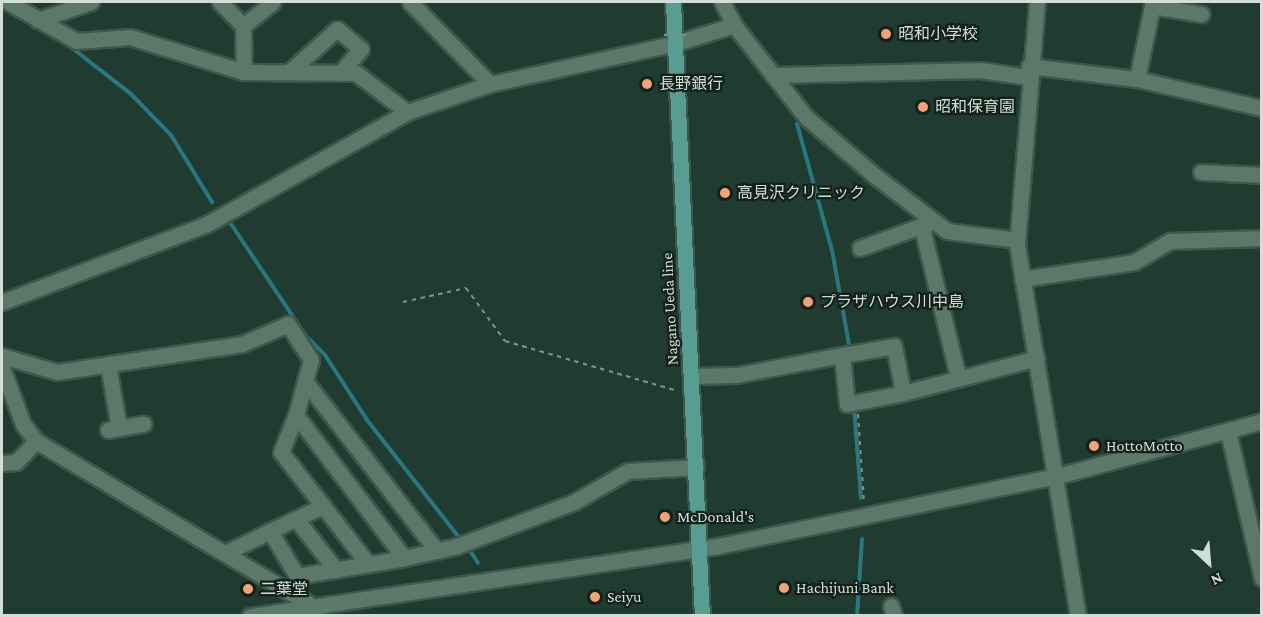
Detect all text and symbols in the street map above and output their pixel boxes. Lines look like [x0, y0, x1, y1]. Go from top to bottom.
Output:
place label: 昭和小学校 [898, 24, 978, 44]
marker: 昭和小学校 [879, 27, 893, 41]
place label: 長野銀行 [659, 74, 723, 94]
marker: 長野銀行 [640, 77, 654, 91]
place label: 昭和保育園 [935, 97, 1015, 117]
marker: 昭和保育園 [916, 100, 930, 114]
place label: 高見沢クリニック [737, 183, 865, 203]
marker: 高見沢クリニック [718, 186, 732, 200]
street label: Nagano Ueda line [657, 252, 683, 366]
place label: プラザハウス川中島 [820, 292, 964, 312]
marker: プラザハウス川中島 [801, 295, 815, 309]
place label: HottoMotto [1106, 436, 1182, 456]
marker: HottoMotto [1087, 439, 1101, 453]
place label: McDonald's [677, 507, 754, 527]
marker: McDonald's [658, 510, 672, 524]
north arrow [1179, 533, 1239, 593]
text: N [1208, 570, 1226, 590]
place label: Hachijuni Bank [796, 578, 894, 598]
place label: 二葉堂 [260, 579, 308, 599]
marker: Hachijuni Bank [777, 581, 791, 595]
marker: 二葉堂 [241, 582, 255, 596]
place label: Seiyu [607, 587, 642, 607]
marker: Seiyu [588, 590, 602, 604]

